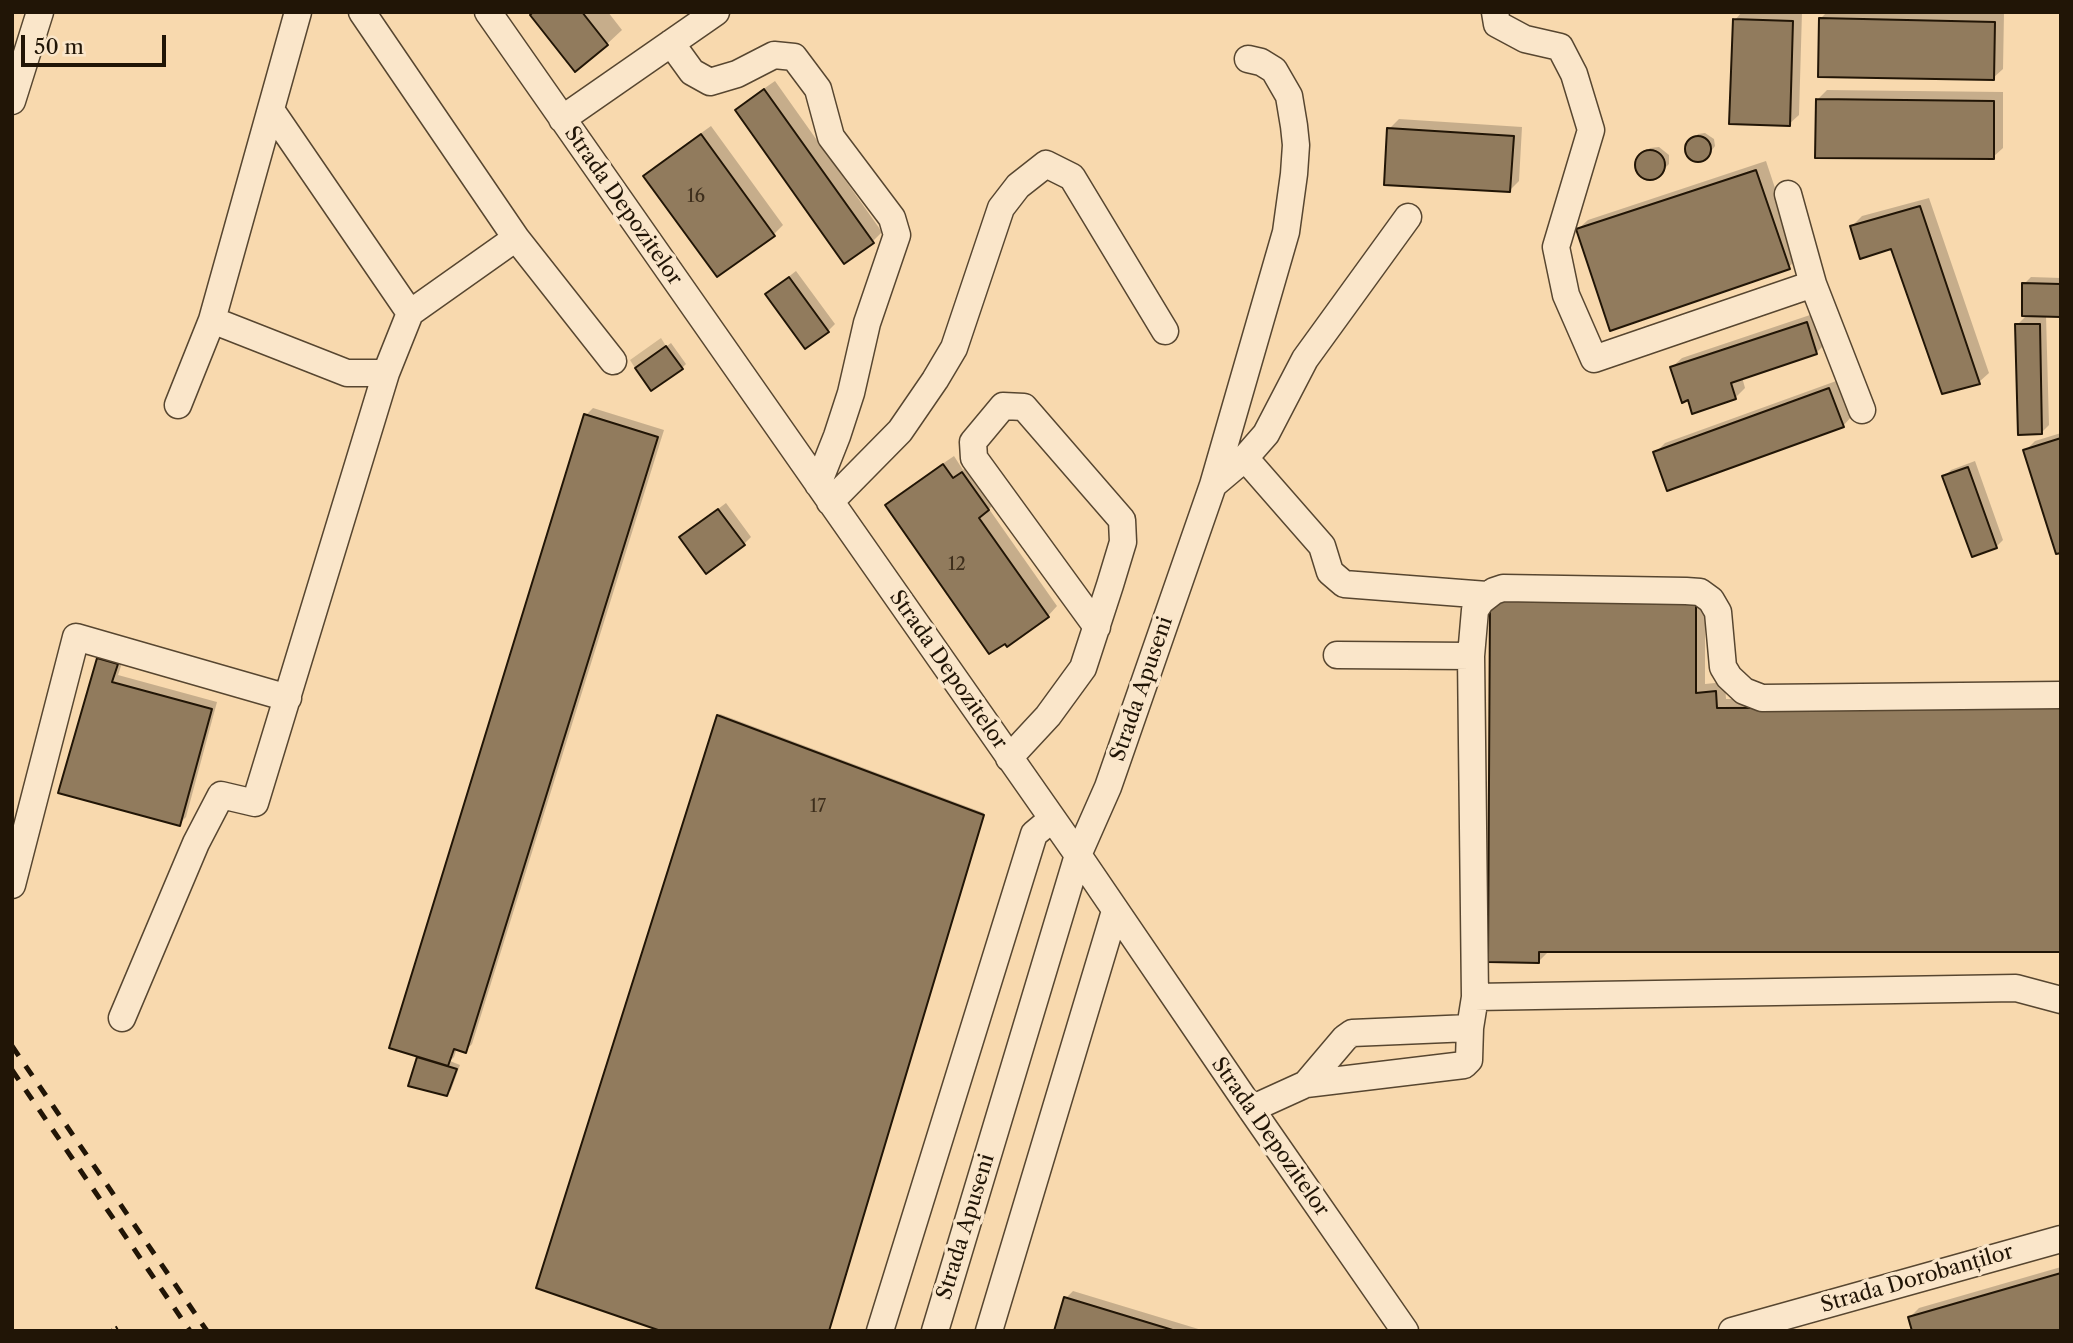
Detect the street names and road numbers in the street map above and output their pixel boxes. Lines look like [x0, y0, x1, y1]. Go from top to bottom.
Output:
street label: Strada Depozitelor [559, 122, 687, 290]
street label: Strada Depozitelor [884, 586, 1012, 754]
street label: Strada Apuseni [1105, 613, 1179, 765]
street label: Strada Depozitelor [1206, 1053, 1334, 1221]
street label: Strada Apuseni [932, 1151, 1000, 1303]
street label: Strada Dorobanților [1818, 1239, 2016, 1319]

